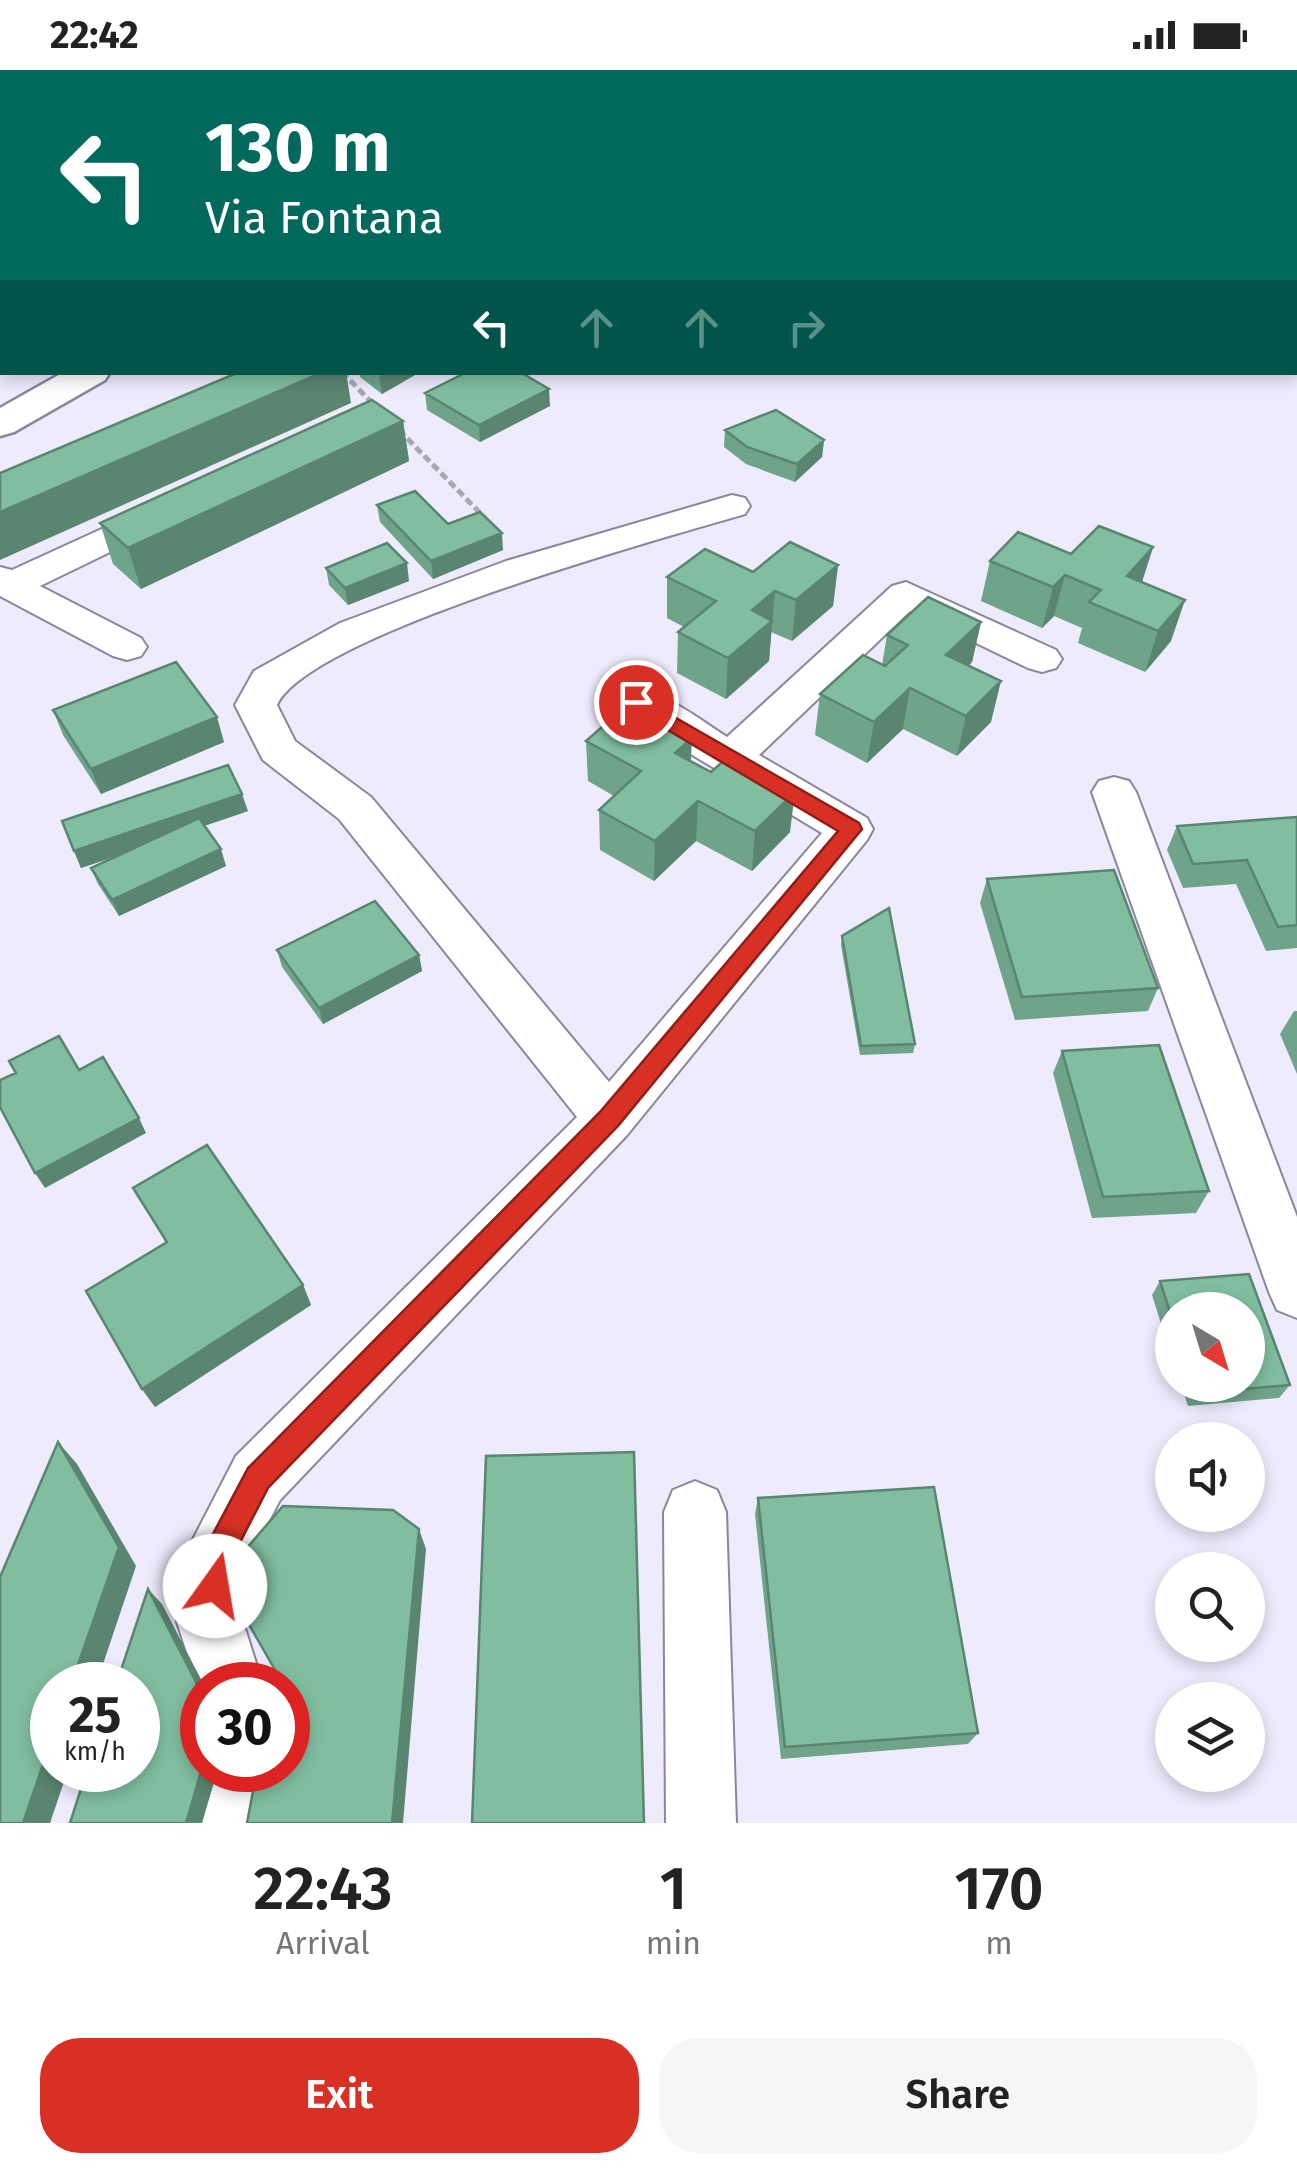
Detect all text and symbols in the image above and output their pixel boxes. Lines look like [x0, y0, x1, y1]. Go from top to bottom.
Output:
text: 22:42 [50, 12, 139, 58]
text: 130 m [205, 106, 391, 190]
icon: left [40, 110, 170, 240]
text: Via Fontana [205, 191, 444, 245]
icon: left [464, 300, 519, 355]
icon: ahead [569, 300, 624, 355]
icon: ahead [674, 300, 729, 355]
icon: right [779, 300, 834, 355]
pin [594, 660, 679, 745]
icon: arrive [609, 675, 664, 730]
north arrow [1155, 1292, 1265, 1402]
map controls [1155, 1292, 1265, 1792]
button: sound [1155, 1422, 1265, 1532]
position arrow [163, 1534, 267, 1638]
button: search [1155, 1552, 1265, 1662]
speed limit sign: 30 [180, 1662, 310, 1792]
button: layers [1155, 1682, 1265, 1792]
text: 25 [69, 1685, 121, 1745]
text: km/h [64, 1737, 126, 1767]
text: 22:43 [253, 1853, 392, 1925]
text: 1 [660, 1853, 687, 1925]
text: 170 [954, 1853, 1044, 1925]
text: Arrival [276, 1924, 370, 1962]
text: min [646, 1924, 701, 1962]
text: m [985, 1924, 1013, 1962]
button: Exit [40, 2038, 639, 2153]
button: Share [659, 2038, 1257, 2153]

